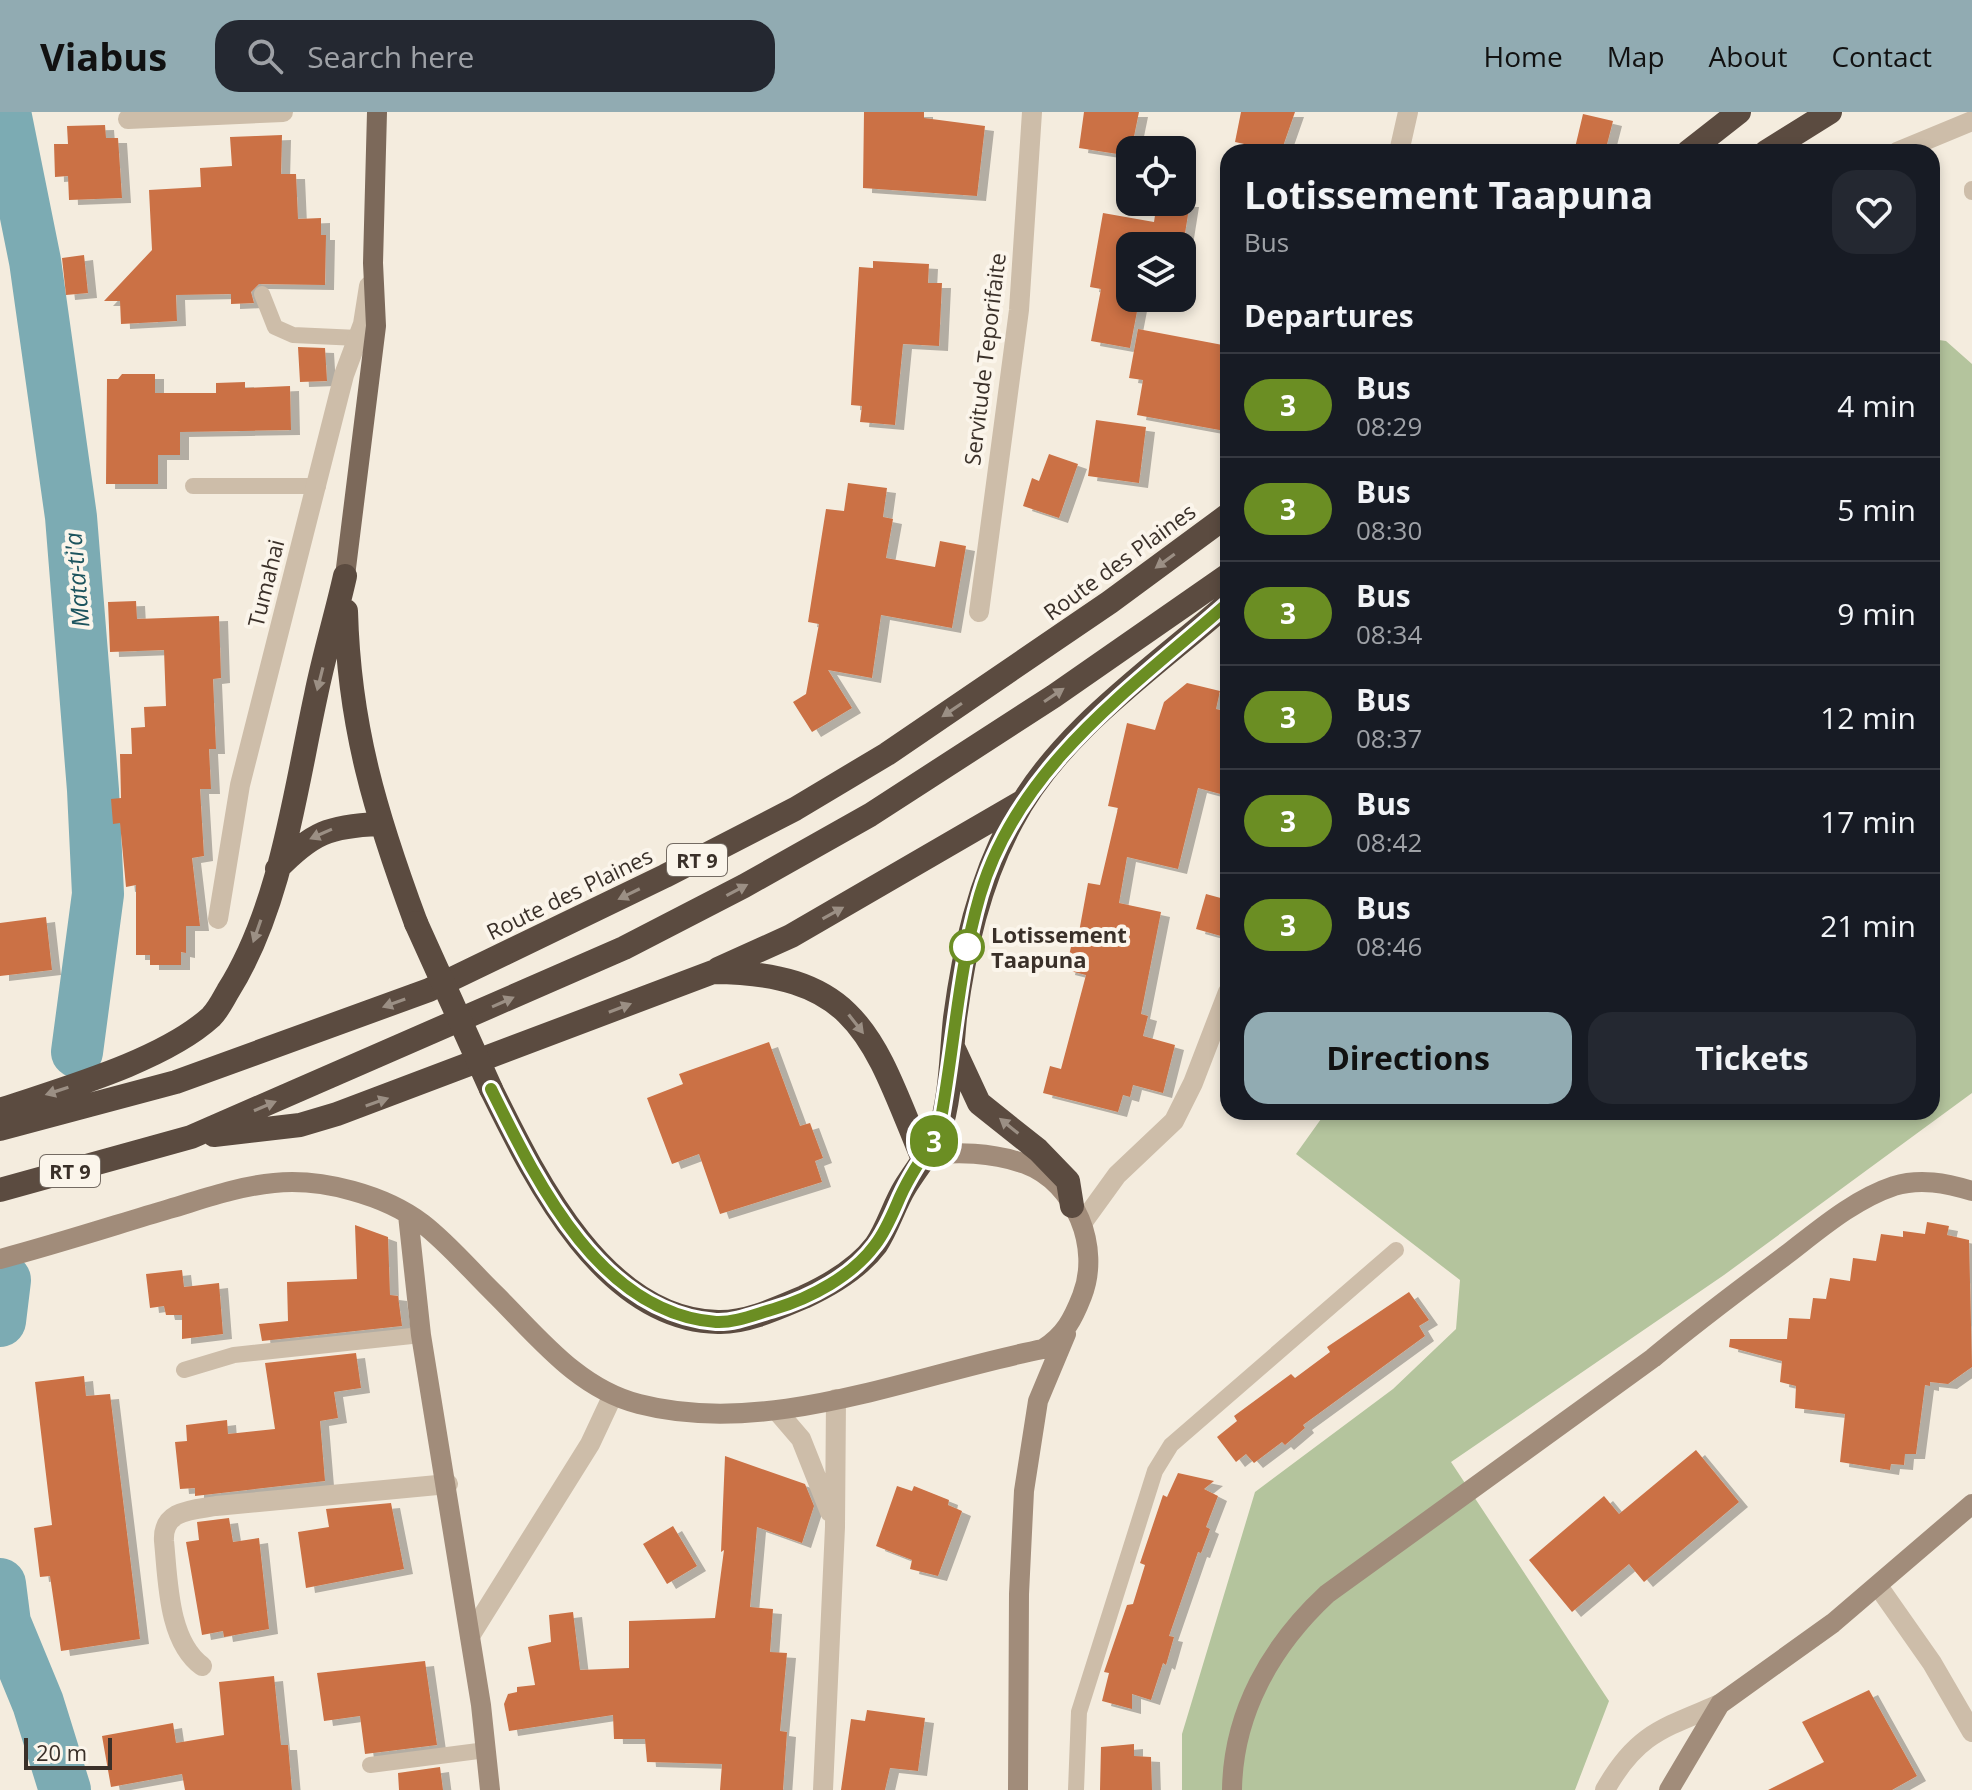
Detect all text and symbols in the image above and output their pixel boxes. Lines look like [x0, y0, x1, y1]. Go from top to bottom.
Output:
search box [215, 20, 775, 92]
text: Viabus [40, 30, 167, 82]
icon: search [243, 34, 287, 78]
text: Search here [307, 36, 474, 77]
text: Home [1484, 37, 1563, 75]
text: Map [1607, 37, 1665, 75]
text: About [1709, 37, 1787, 75]
text: Contact [1831, 37, 1932, 75]
map controls [1116, 136, 1196, 312]
button: locate [1116, 136, 1196, 216]
text: Lotissement Taapuna [1244, 168, 1653, 220]
button: heart [1832, 170, 1916, 254]
text: Bus [1244, 224, 1289, 260]
button: layers [1116, 232, 1196, 312]
street label: Servitude Teporifaite [956, 251, 1012, 467]
text: Departures [1244, 295, 1414, 336]
text: Bus [1356, 367, 1411, 408]
text: 4 min [1837, 385, 1916, 426]
text: 3 [1280, 386, 1296, 424]
text: 08:29 [1356, 408, 1422, 444]
text: Bus [1356, 471, 1411, 512]
text: 5 min [1837, 489, 1916, 530]
text: 3 [1280, 490, 1296, 528]
street label: Route des Plaines [1037, 496, 1201, 626]
text: 08:30 [1356, 512, 1422, 548]
water label: Mata-ti'a [55, 531, 97, 629]
street label: Tumahai [240, 536, 290, 630]
one-way arrow [1155, 553, 1176, 568]
text: Bus [1356, 575, 1411, 616]
text: 9 min [1837, 593, 1916, 634]
text: 3 [1280, 594, 1296, 632]
text: 08:34 [1356, 616, 1422, 652]
one-way arrow [313, 667, 325, 692]
text: Bus [1356, 679, 1411, 720]
one-way arrow [1044, 688, 1065, 703]
text: 12 min [1820, 697, 1916, 738]
text: 3 [1280, 698, 1296, 736]
one-way arrow [942, 702, 963, 717]
text: 08:37 [1356, 720, 1422, 756]
text: Bus [1356, 783, 1411, 824]
text: 17 min [1820, 801, 1916, 842]
text: 3 [1280, 802, 1296, 840]
text: 08:42 [1356, 824, 1422, 860]
one-way arrow [310, 827, 333, 840]
street label: Route des Plaines [481, 840, 657, 946]
road number: RT 9 [667, 844, 727, 876]
one-way arrow [726, 883, 749, 896]
one-way arrow [618, 887, 641, 901]
text: Bus [1356, 887, 1411, 928]
text: 21 min [1820, 905, 1916, 946]
one-way arrow [822, 906, 844, 920]
text: 3 [1280, 906, 1296, 944]
one-way arrow [250, 919, 262, 943]
place label: Lotissement Taapuna [991, 919, 1127, 974]
text: 08:46 [1356, 928, 1422, 964]
marker: Lotissement Taapuna [950, 930, 984, 964]
one-way arrow [491, 995, 515, 1009]
one-way arrow [381, 997, 405, 1010]
one-way arrow [608, 1001, 632, 1014]
button: Directions [1244, 1012, 1572, 1104]
button: Tickets [1588, 1012, 1916, 1104]
one-way arrow [848, 1014, 864, 1034]
one-way arrow [45, 1085, 69, 1097]
one-way arrow [365, 1095, 389, 1107]
one-way arrow [253, 1099, 276, 1112]
line badge: 3 [908, 1115, 960, 1167]
one-way arrow [999, 1118, 1019, 1135]
text: 3 [926, 1122, 942, 1160]
road number: RT 9 [40, 1155, 100, 1187]
scale bar [24, 1734, 112, 1770]
text: 20 m [36, 1737, 87, 1767]

